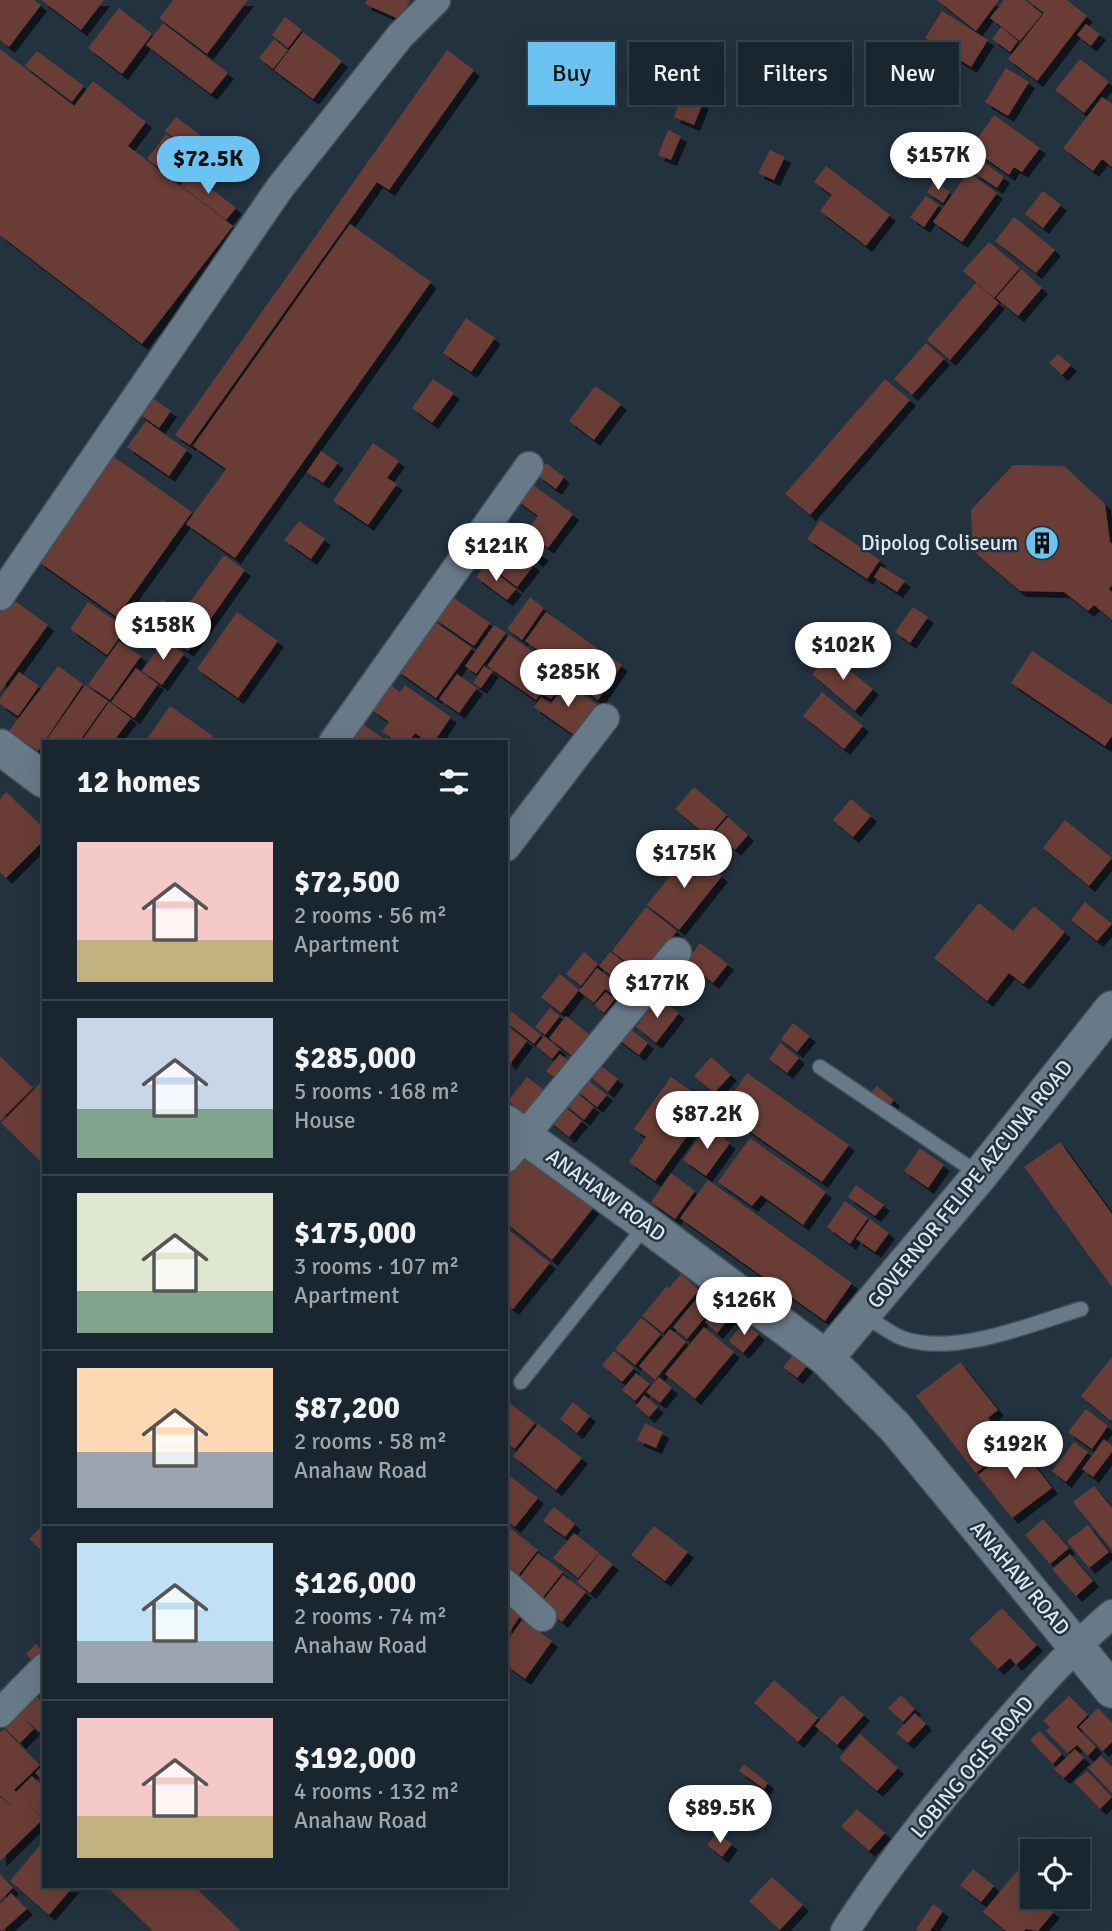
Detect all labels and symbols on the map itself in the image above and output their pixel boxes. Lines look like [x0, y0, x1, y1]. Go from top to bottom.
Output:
pin: $157K [889, 132, 987, 192]
pin: $72.5K [151, 136, 265, 196]
pin: $121K [447, 524, 545, 583]
building icon: Dipolog Coliseum [1023, 524, 1061, 562]
place label: Dipolog Coliseum [861, 530, 1018, 556]
pin: $158K [114, 602, 212, 662]
pin: $102K [794, 622, 892, 682]
pin: $285K [519, 650, 617, 709]
pin: $175K [635, 830, 733, 890]
pin: $177K [608, 960, 706, 1020]
street label: GOVERNOR FELIPE AZCUNA ROAD [862, 1055, 1078, 1313]
pin: $87.2K [650, 1092, 764, 1151]
street label: ANAHAW ROAD [541, 1143, 671, 1247]
pin: $126K [695, 1278, 793, 1337]
pin: $192K [966, 1422, 1064, 1481]
street label: ANAHAW ROAD [965, 1516, 1075, 1640]
street label: LOBING OGIS ROAD [905, 1691, 1039, 1843]
pin: $89.5K [663, 1786, 777, 1845]

